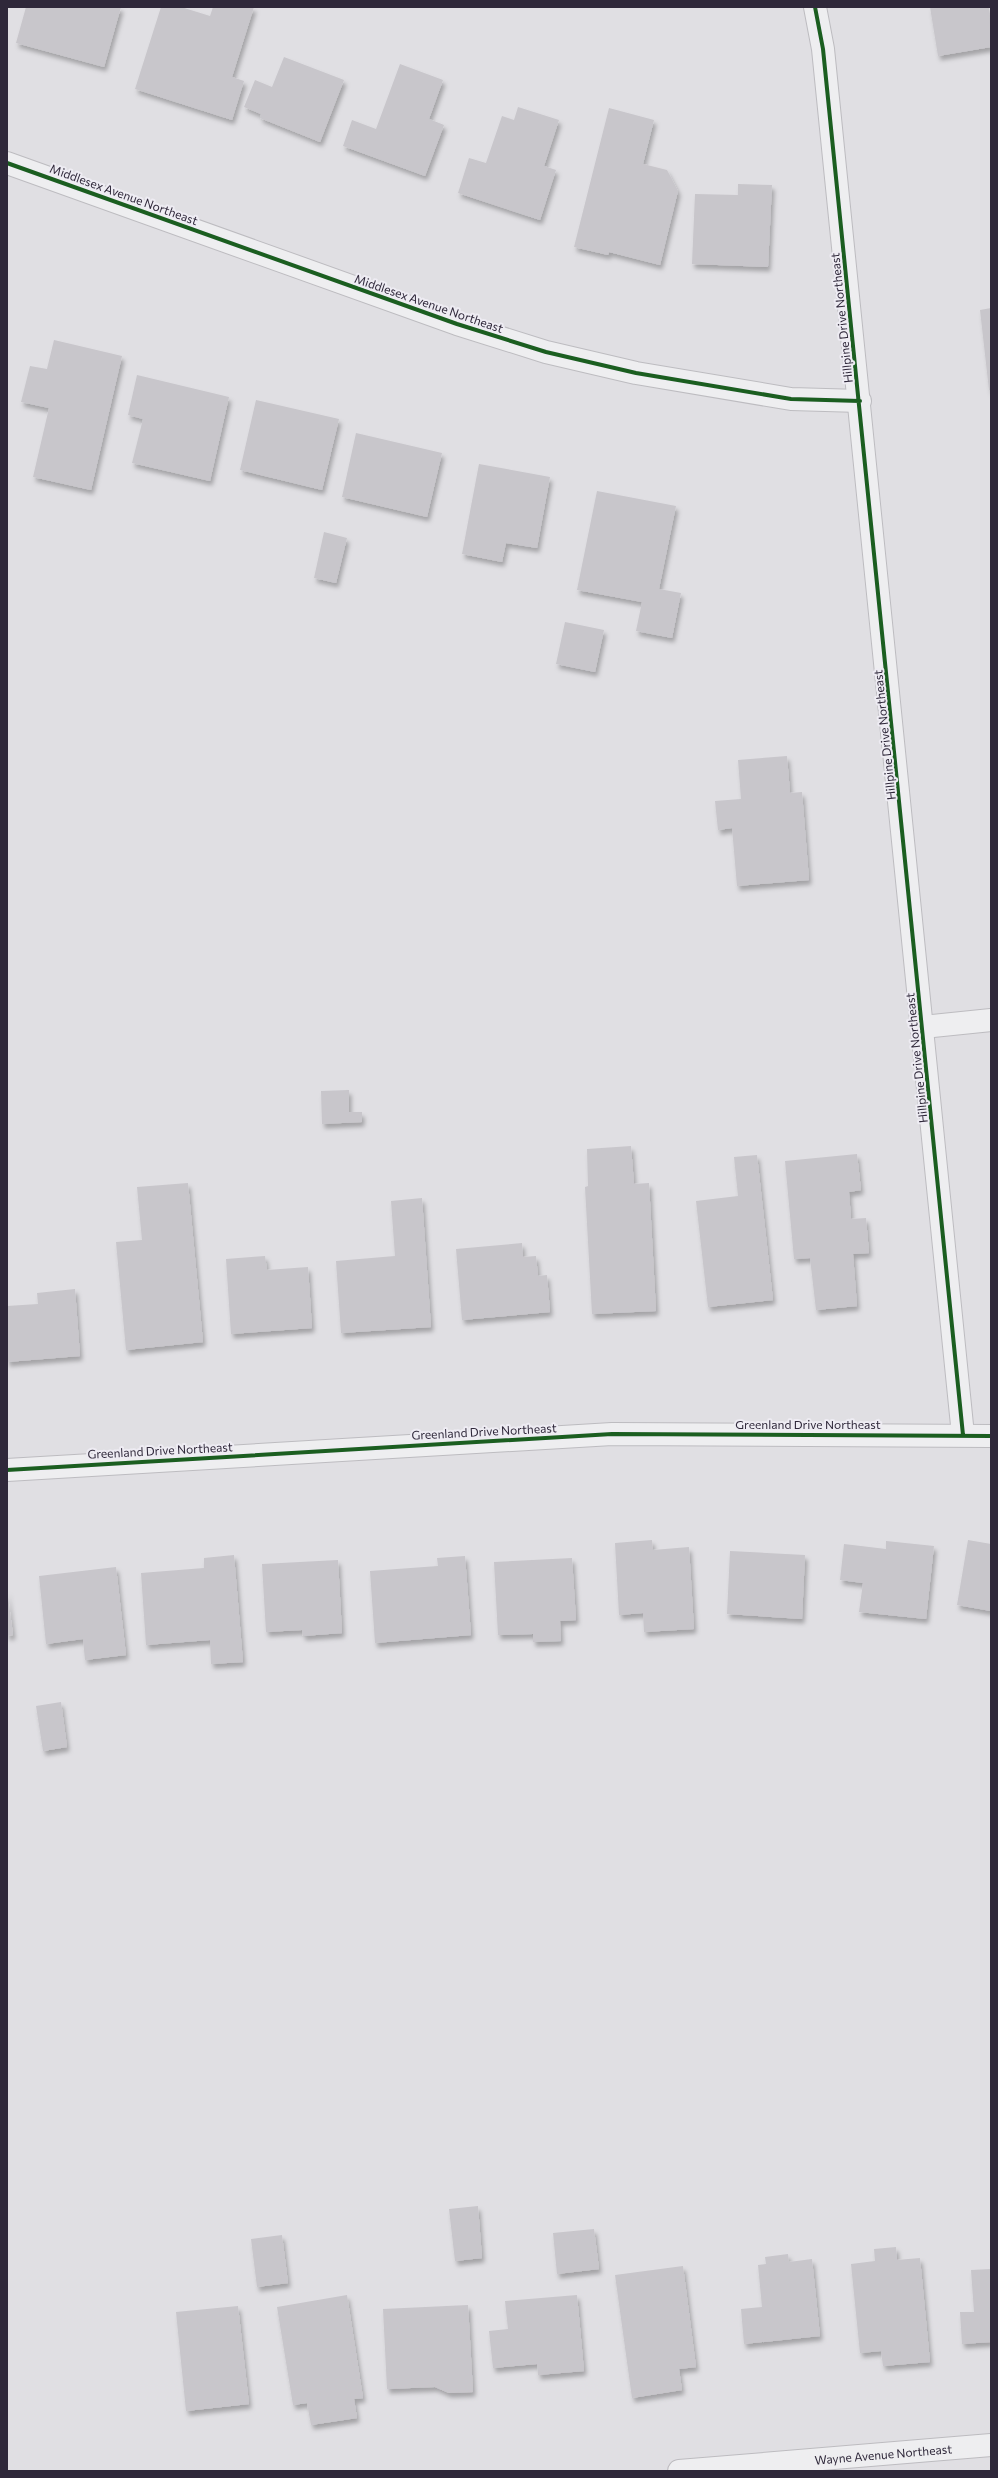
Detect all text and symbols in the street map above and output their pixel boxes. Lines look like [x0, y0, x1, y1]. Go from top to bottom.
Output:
street label: Middlesex Avenue Northeast [48, 161, 200, 227]
street label: Hillpine Drive Northeast [827, 252, 855, 384]
street label: Middlesex Avenue Northeast [353, 271, 505, 335]
street label: Hillpine Drive Northeast [870, 669, 898, 801]
street label: Hillpine Drive Northeast [902, 992, 930, 1124]
street label: Greenland Drive Northeast [735, 1417, 881, 1431]
street label: Greenland Drive Northeast [411, 1420, 557, 1442]
street label: Greenland Drive Northeast [87, 1439, 233, 1461]
street label: Wayne Avenue Northeast [814, 2441, 953, 2467]

